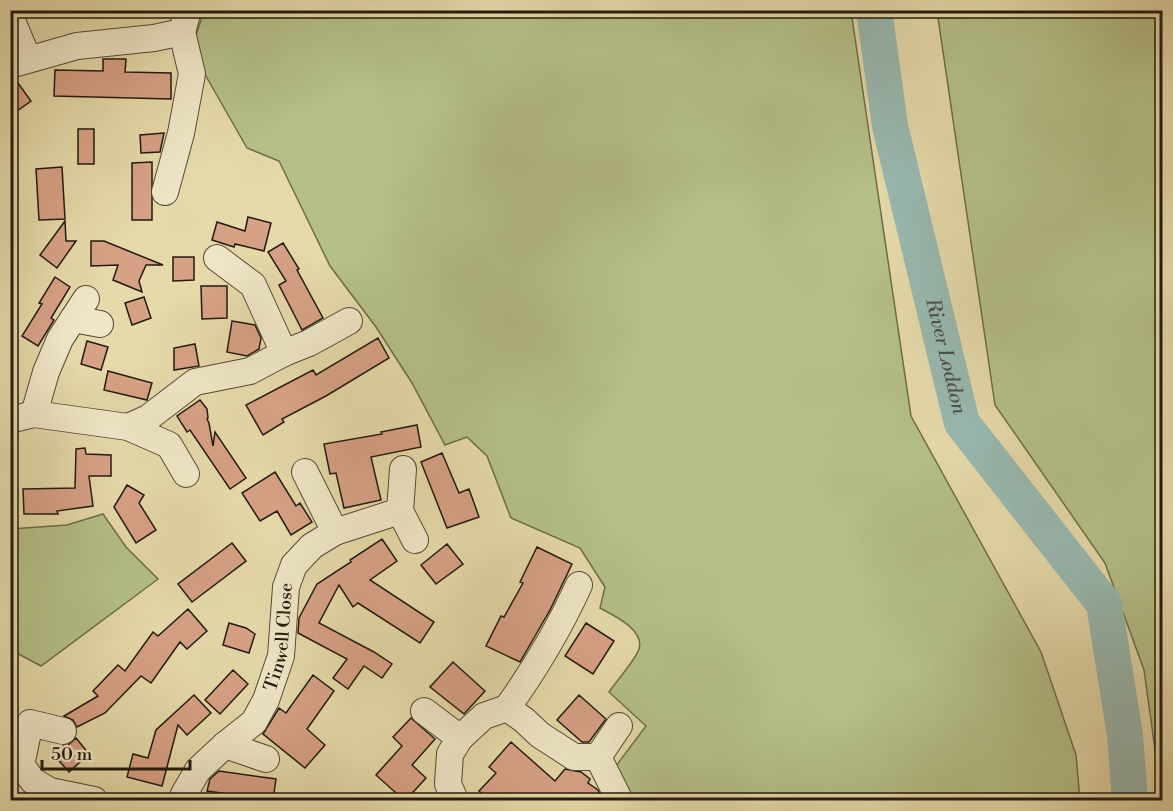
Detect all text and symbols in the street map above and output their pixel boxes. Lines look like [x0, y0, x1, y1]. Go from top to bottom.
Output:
water label: River Loddon [919, 295, 972, 418]
street label: Tinwell Close [258, 582, 298, 694]
scale bar [42, 733, 190, 771]
text: 50 m [51, 743, 93, 766]

